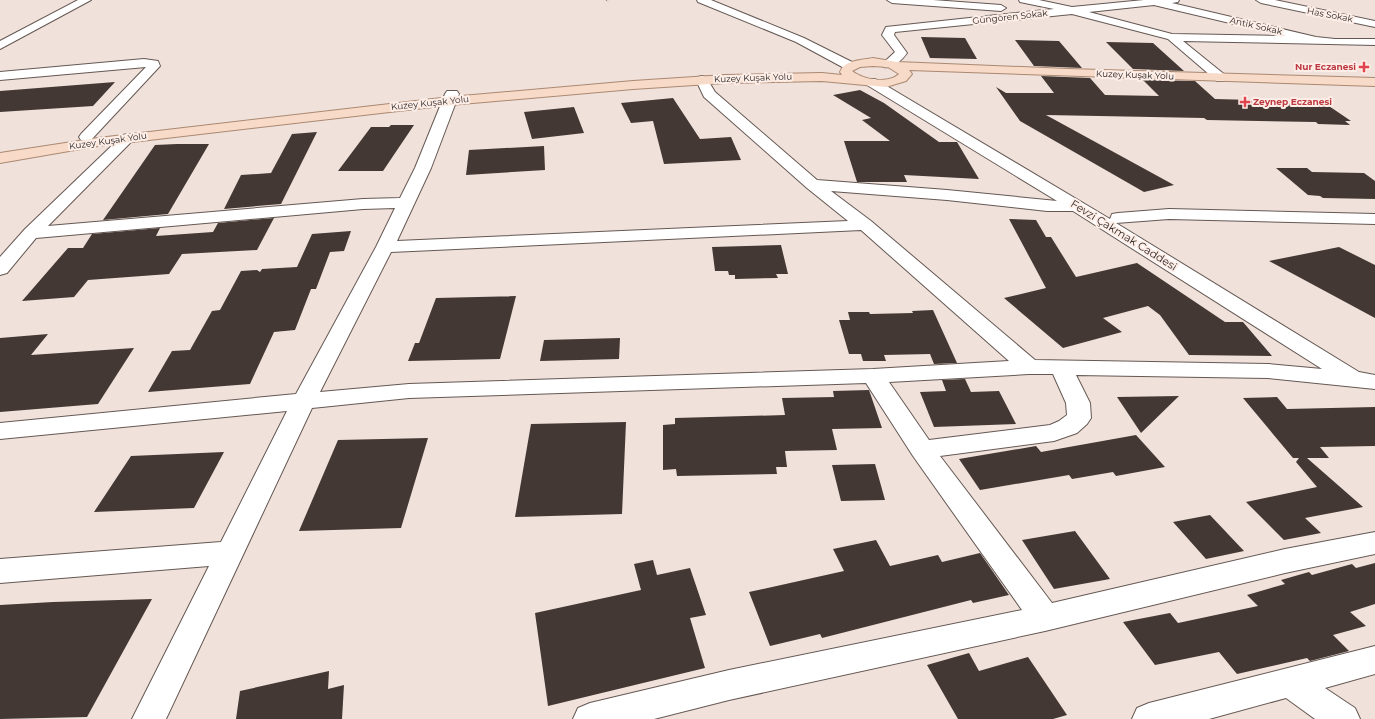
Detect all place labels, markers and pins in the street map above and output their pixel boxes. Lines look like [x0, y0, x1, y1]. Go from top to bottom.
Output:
place label: Nur Eczanesi [1295, 61, 1356, 72]
marker: Nur Eczanesi [1359, 62, 1369, 72]
place label: Zeynep Eczanesi [1253, 96, 1332, 107]
marker: Zeynep Eczanesi [1240, 97, 1250, 107]

